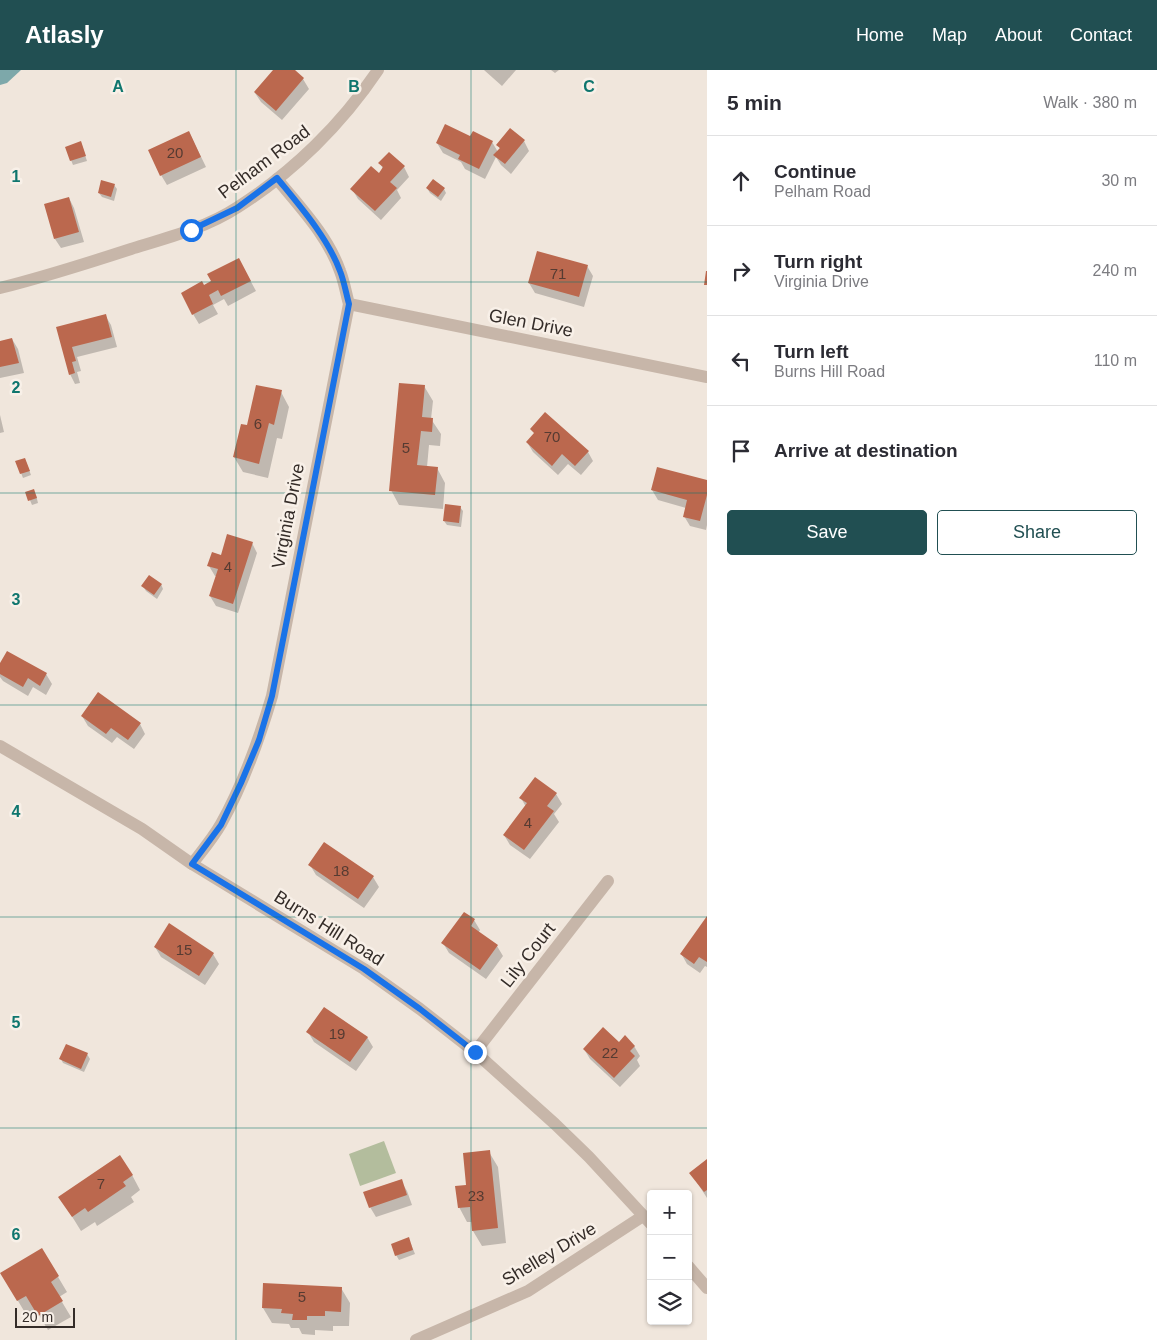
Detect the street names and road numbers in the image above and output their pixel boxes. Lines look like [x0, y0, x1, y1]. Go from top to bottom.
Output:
street label: Pelham Road [214, 121, 314, 203]
street label: Glen Drive [487, 305, 575, 341]
street label: Virginia Drive [268, 462, 308, 570]
street label: Burns Hill Road [271, 886, 387, 970]
street label: Lily Court [497, 919, 559, 991]
street label: Shelley Drive [498, 1218, 600, 1290]

